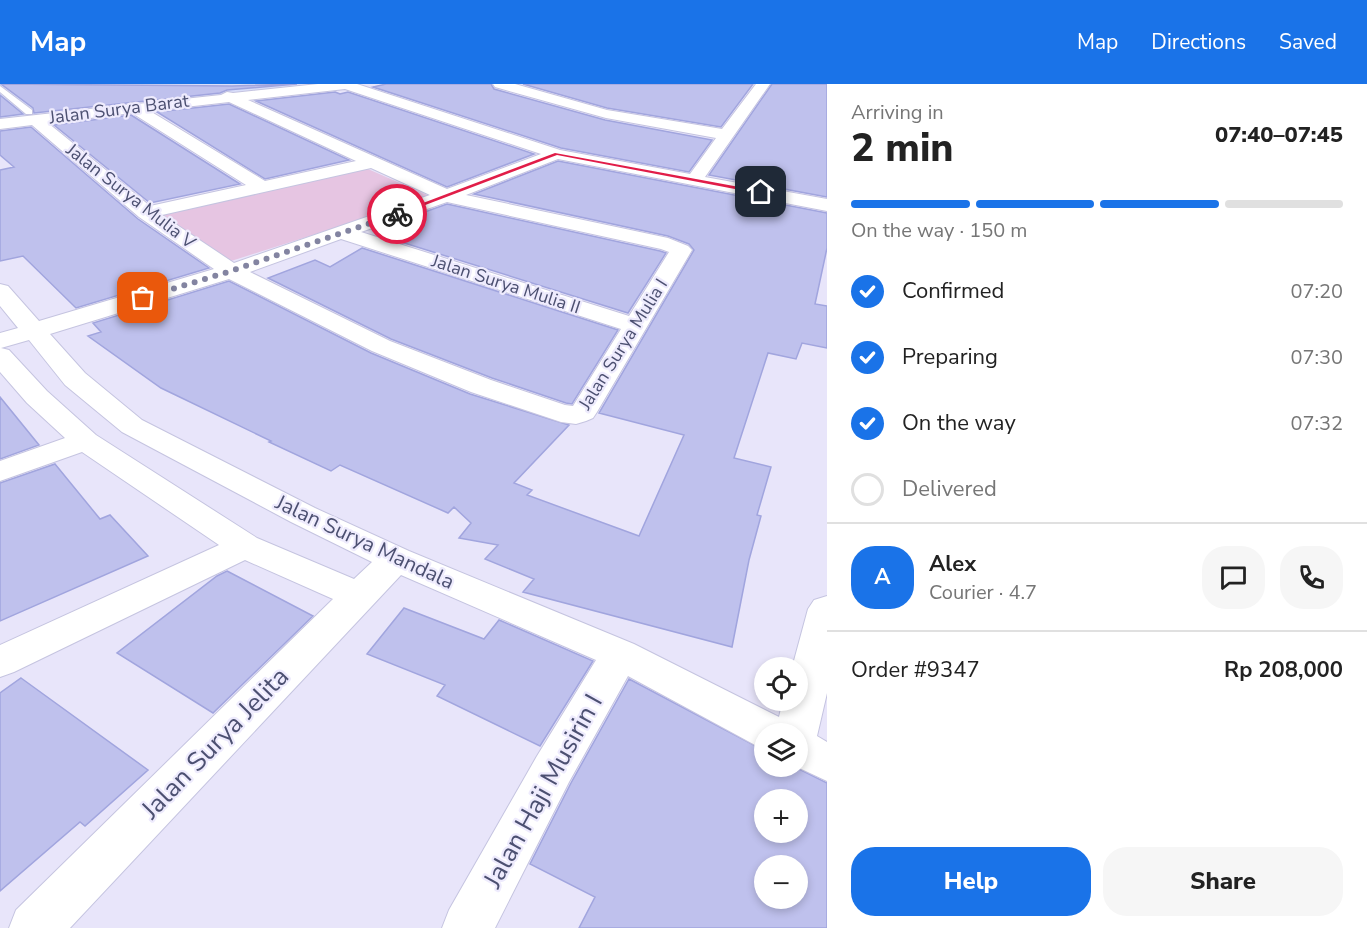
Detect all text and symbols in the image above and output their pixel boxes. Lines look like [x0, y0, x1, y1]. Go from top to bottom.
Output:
text: Map [30, 23, 86, 61]
text: Map [1077, 28, 1118, 56]
text: Directions [1151, 28, 1246, 56]
text: Saved [1279, 28, 1337, 56]
street label: Jalan Surya Barat [47, 88, 191, 130]
text: Arriving in [851, 99, 944, 126]
text: 07:40–07:45 [1215, 120, 1343, 150]
text: 2 min [851, 122, 954, 175]
street label: Jalan Surya Mulia V [61, 137, 201, 254]
pin [735, 166, 786, 217]
icon: home [744, 175, 777, 208]
courier [367, 184, 427, 244]
icon: bike [381, 198, 414, 231]
text: On the way · 150 m [851, 217, 1027, 244]
street label: Jalan Surya Mulia II [428, 248, 583, 319]
pin [117, 272, 168, 323]
street label: Jalan Surya Mulia I [572, 274, 673, 415]
icon: check [851, 275, 884, 308]
text: Confirmed [902, 276, 1004, 306]
text: 07:20 [1290, 278, 1343, 305]
icon: bag [126, 281, 159, 314]
icon: check [851, 341, 884, 374]
text: Preparing [902, 342, 998, 372]
text: 07:30 [1290, 344, 1343, 371]
icon: check [851, 407, 884, 440]
text: On the way [902, 408, 1016, 438]
text: 07:32 [1290, 410, 1343, 437]
text: Delivered [902, 474, 997, 504]
street label: Jalan Surya Mandala [270, 488, 459, 596]
button: chat [1202, 546, 1265, 609]
button: phone [1280, 546, 1343, 609]
text: Alex [929, 549, 976, 579]
text: A [874, 562, 891, 592]
text: Courier · 4.7 [929, 579, 1037, 606]
text: Order #9347 [851, 655, 980, 685]
text: Rp 208,000 [1224, 655, 1343, 685]
map controls [754, 657, 808, 909]
button: locate [754, 657, 808, 711]
street label: Jalan Surya Jelita [133, 660, 296, 827]
street label: Jalan Haji Musirin I [475, 688, 611, 895]
button: layers [754, 723, 808, 777]
button: + [754, 789, 808, 843]
button: Help [851, 847, 1091, 916]
button: Share [1103, 847, 1343, 916]
button: − [754, 855, 808, 909]

